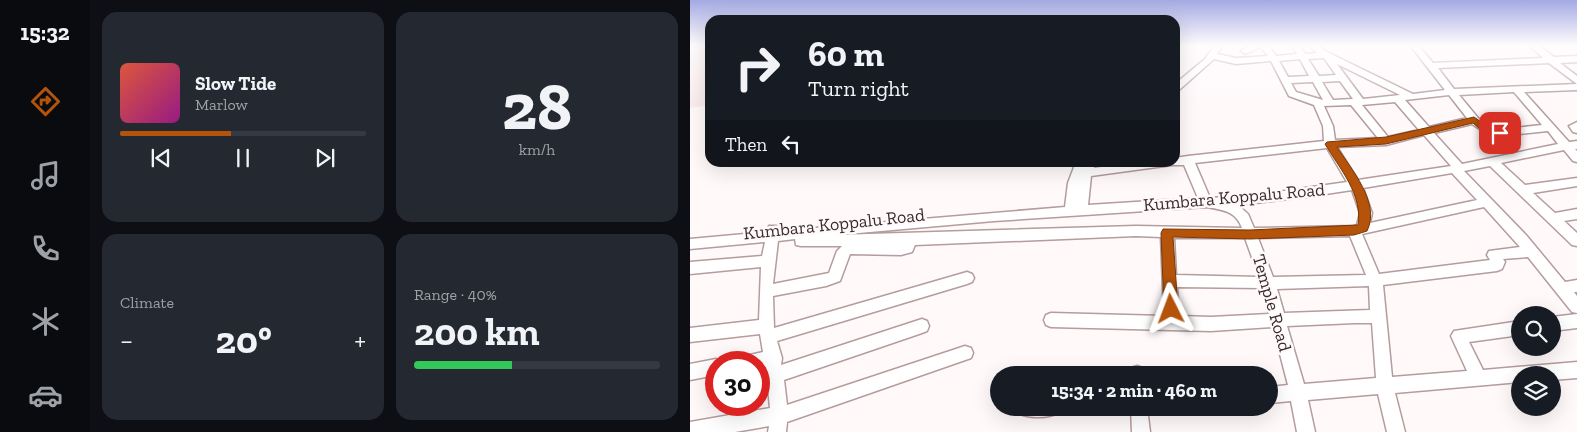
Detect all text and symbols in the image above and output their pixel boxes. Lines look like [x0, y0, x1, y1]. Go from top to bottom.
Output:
text: 15:32 [20, 19, 70, 46]
text: 60 m [808, 33, 884, 75]
icon: right [725, 35, 790, 100]
text: 28 [502, 68, 572, 146]
text: Slow Tide [195, 72, 276, 95]
text: Turn right [808, 75, 909, 102]
icon: directions [28, 84, 63, 119]
text: Marlow [195, 95, 248, 114]
pin [1479, 112, 1521, 154]
icon: arrive [1486, 119, 1514, 147]
icon: left [777, 130, 805, 158]
text: Then [725, 133, 767, 156]
text: km/h [519, 140, 555, 159]
icon: previous [147, 144, 175, 172]
icon: pause [229, 144, 257, 172]
icon: next [311, 144, 339, 172]
icon: music [28, 158, 63, 193]
street label: Kumbara Koppalu Road [1142, 178, 1326, 216]
street label: Kumbara Koppalu Road [742, 204, 926, 244]
icon: phone [28, 231, 63, 266]
street label: Temple Road [1248, 252, 1296, 354]
position arrow [1144, 282, 1196, 334]
text: Range · 40% [414, 285, 497, 304]
text: Climate [120, 293, 174, 312]
icon: climate [28, 304, 63, 339]
map controls [1511, 306, 1561, 416]
button: search [1511, 306, 1561, 356]
text: 200 km [414, 309, 540, 355]
text: 20° [216, 317, 272, 363]
text: − [120, 324, 133, 357]
text: + [354, 324, 366, 357]
speed limit sign: 30 [705, 351, 770, 416]
button: layers [1511, 366, 1561, 416]
icon: car [28, 378, 63, 413]
text: 15:34 · 2 min · 460 m [1051, 379, 1217, 402]

